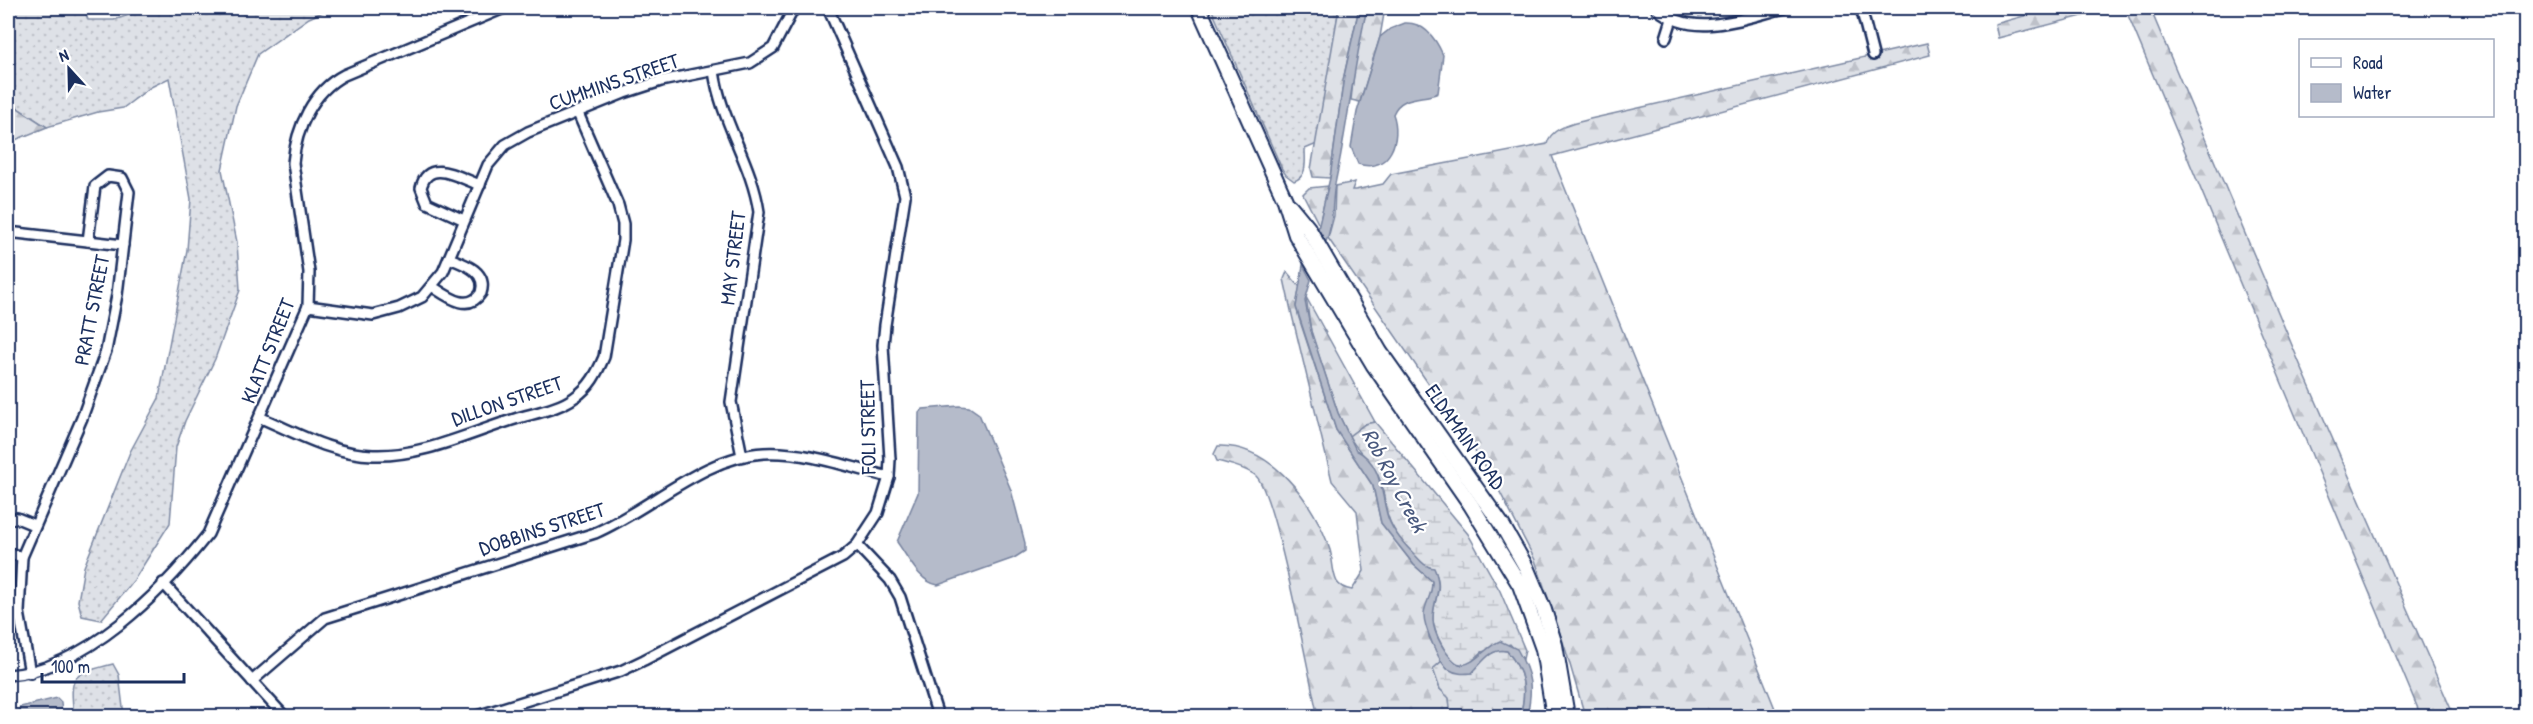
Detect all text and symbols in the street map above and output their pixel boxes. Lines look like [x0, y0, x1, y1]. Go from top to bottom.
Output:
north arrow [39, 39, 99, 99]
legend [2299, 39, 2494, 117]
text: N [55, 43, 72, 67]
street label: CUMMINS STREET [545, 45, 684, 117]
text: Road [2353, 50, 2383, 75]
text: Water [2353, 80, 2391, 105]
street label: MAY STREET [712, 208, 753, 306]
street label: PRATT STREET [67, 251, 117, 368]
street label: KLATT STREET [233, 293, 302, 408]
street label: DILLON STREET [447, 368, 567, 433]
street label: FOLI STREET [852, 378, 883, 476]
street label: ELDAMAIN ROAD [1418, 378, 1512, 495]
water label: Rob Roy Creek [1355, 423, 1436, 539]
street label: DOBBINS STREET [475, 494, 610, 563]
scale bar [42, 646, 184, 684]
text: 100 m [51, 654, 90, 679]

